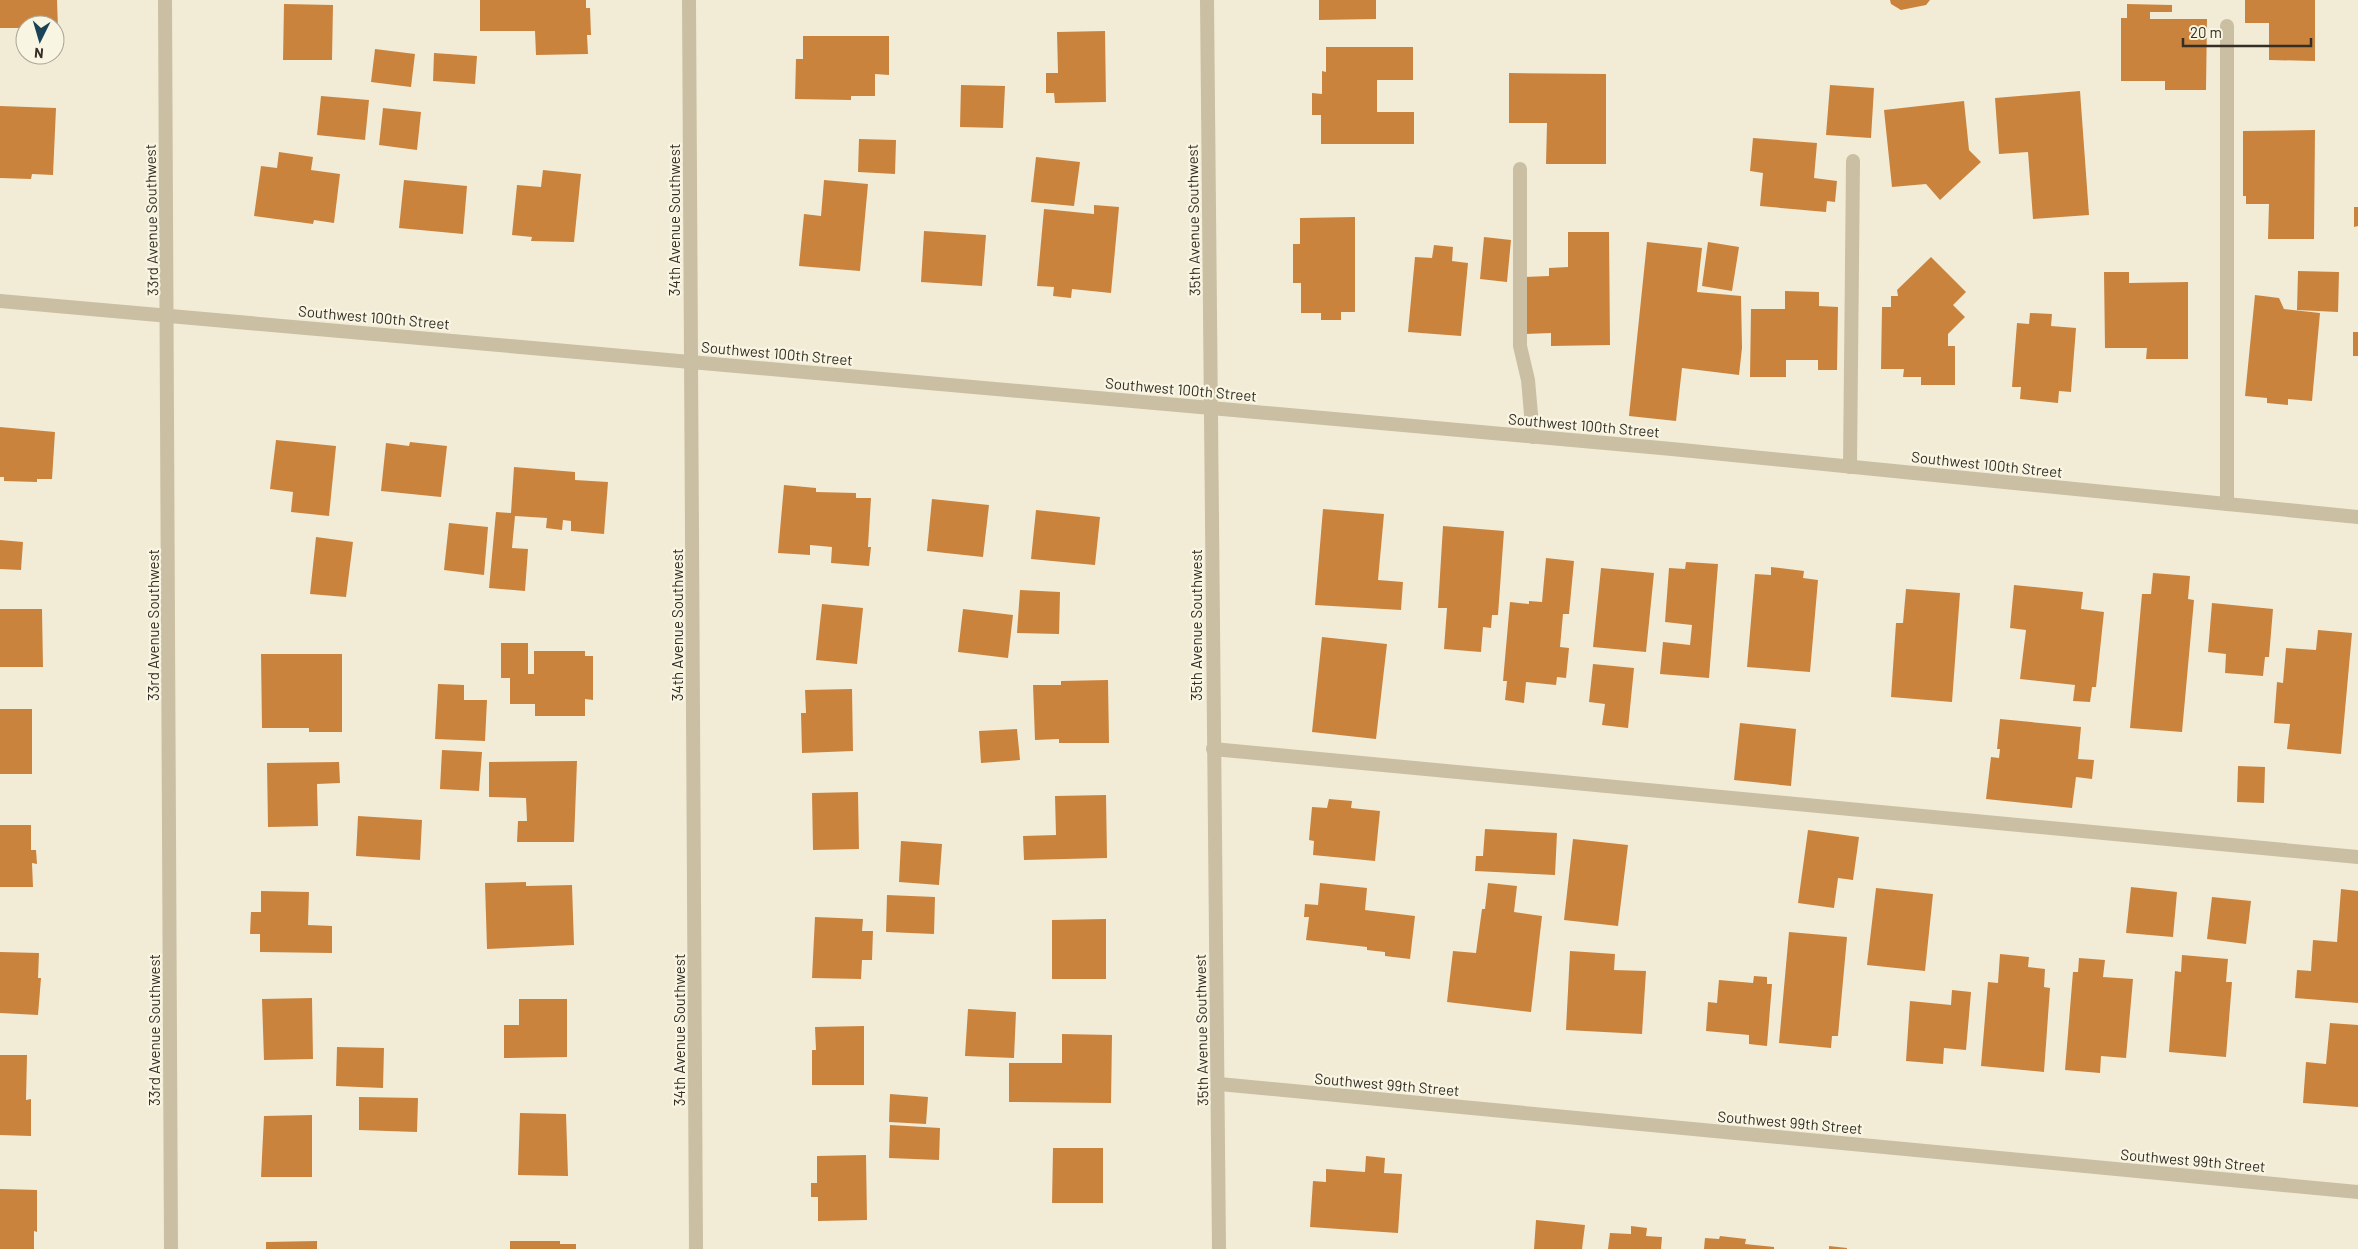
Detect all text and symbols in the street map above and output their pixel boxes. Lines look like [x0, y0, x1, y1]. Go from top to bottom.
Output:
north arrow [15, 15, 65, 65]
scale bar [2183, 15, 2310, 47]
text: 20 m [2190, 23, 2222, 41]
text: N [33, 45, 44, 62]
street label: 33rd Avenue Southwest [141, 144, 161, 296]
street label: 34th Avenue Southwest [665, 144, 683, 296]
street label: 35th Avenue Southwest [1183, 144, 1203, 296]
street label: Southwest 100th Street [297, 301, 451, 333]
street label: Southwest 100th Street [700, 337, 854, 369]
street label: Southwest 100th Street [1104, 373, 1258, 405]
street label: Southwest 100th Street [1507, 409, 1661, 441]
street label: Southwest 100th Street [1910, 447, 2064, 481]
street label: 33rd Avenue Southwest [144, 549, 162, 701]
street label: 34th Avenue Southwest [668, 549, 686, 701]
street label: 35th Avenue Southwest [1187, 549, 1205, 701]
street label: 33rd Avenue Southwest [145, 954, 163, 1106]
street label: 34th Avenue Southwest [670, 954, 688, 1106]
street label: 35th Avenue Southwest [1191, 954, 1211, 1106]
street label: Southwest 99th Street [1314, 1069, 1460, 1099]
street label: Southwest 99th Street [1717, 1107, 1863, 1137]
street label: Southwest 99th Street [2120, 1145, 2266, 1175]

